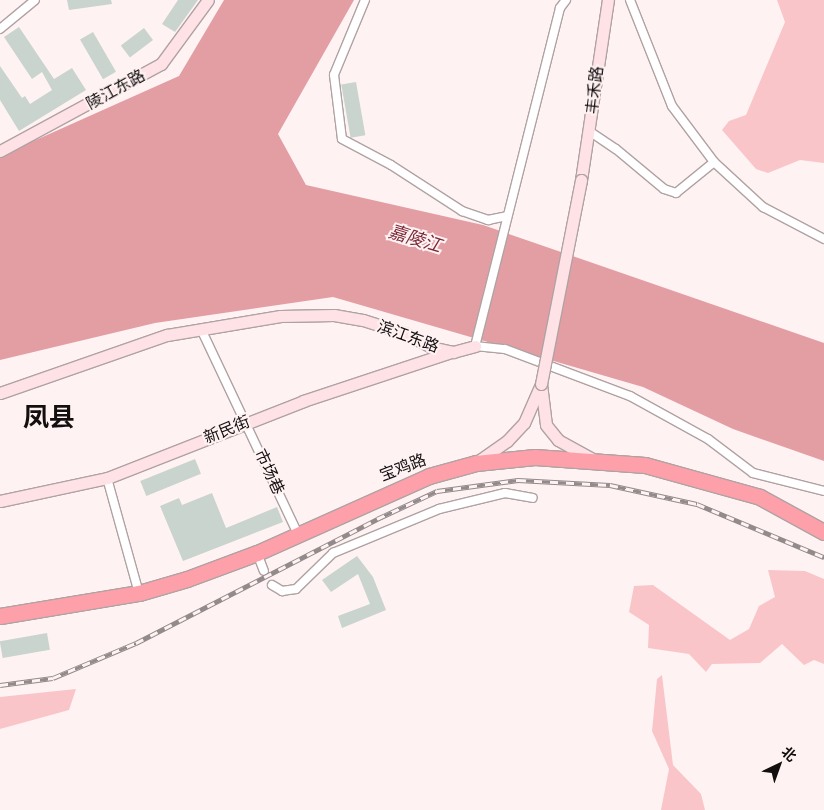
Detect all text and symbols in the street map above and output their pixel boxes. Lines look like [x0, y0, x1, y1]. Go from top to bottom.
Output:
street label: 丰禾路 [583, 65, 607, 115]
street label: 陵江东路 [83, 66, 149, 114]
water label: 嘉陵江 [386, 221, 444, 257]
street label: 滨江东路 [375, 317, 441, 357]
district label: 凤县 [23, 402, 75, 434]
street label: 新民街 [201, 412, 253, 448]
street label: 市场巷 [250, 446, 288, 498]
street label: 宝鸡路 [377, 450, 429, 486]
north arrow [754, 740, 804, 790]
text: 北 [778, 743, 800, 764]

